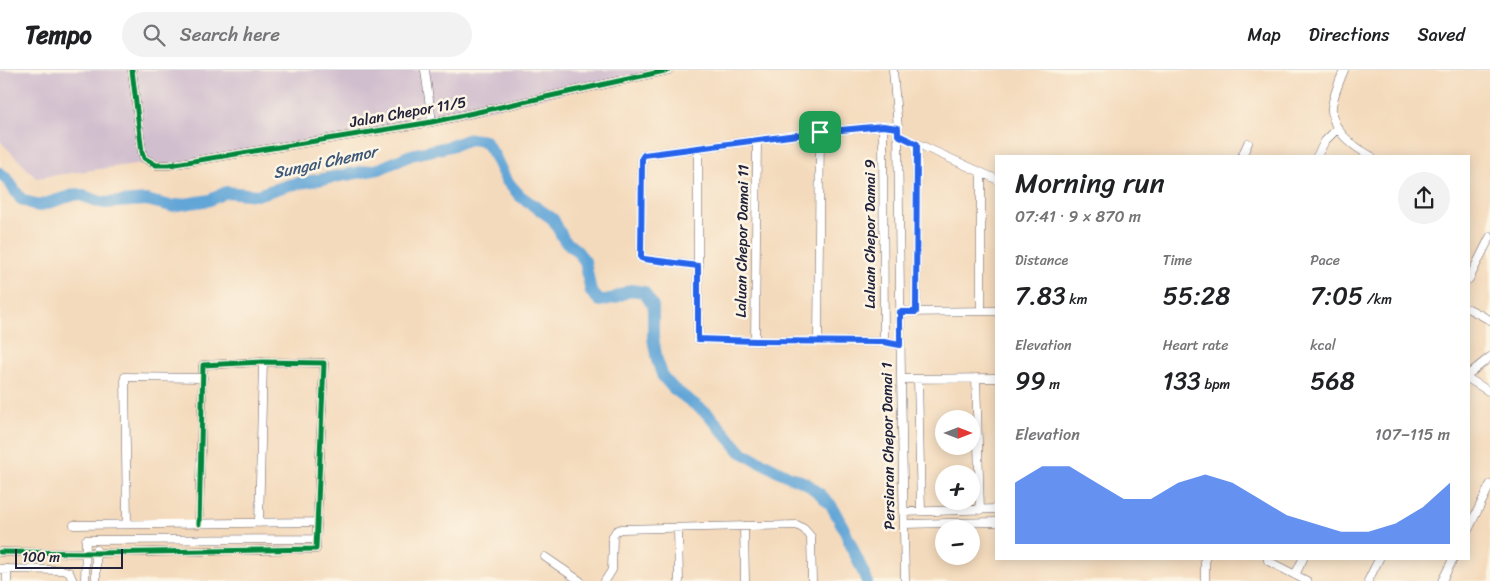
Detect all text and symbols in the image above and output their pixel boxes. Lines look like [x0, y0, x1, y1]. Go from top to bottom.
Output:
search box [122, 12, 472, 57]
text: Tempo [25, 14, 92, 56]
text: Search here [180, 18, 280, 51]
text: Map [1248, 19, 1281, 51]
text: Directions [1309, 19, 1390, 51]
text: Saved [1418, 19, 1465, 51]
icon: search [140, 21, 168, 49]
street label: Jalan Chepor 11/5 [347, 89, 468, 135]
pin [799, 111, 841, 153]
icon: arrive [806, 118, 834, 146]
water label: Sungai Chemor [270, 136, 383, 187]
text: Morning run [1015, 158, 1165, 207]
street label: Laluan Chepor Damai 9 [857, 159, 883, 309]
street label: Laluan Chepor Damai 11 [728, 164, 756, 318]
button: share [1398, 172, 1450, 224]
text: 07:41 · 9 × 870 m [1015, 202, 1141, 231]
text: Distance [1015, 248, 1068, 273]
text: Time [1163, 248, 1192, 273]
text: Pace [1310, 248, 1340, 273]
text: 7.83 [1015, 273, 1066, 318]
text: 55:28 [1163, 273, 1230, 318]
text: 7:05 [1310, 273, 1363, 318]
text: km [1066, 287, 1087, 312]
text: /km [1363, 287, 1392, 312]
text: Elevation [1015, 333, 1072, 358]
text: Heart rate [1163, 333, 1228, 358]
text: kcal [1310, 333, 1336, 358]
text: 99 [1015, 358, 1046, 403]
text: 133 [1163, 358, 1201, 403]
text: 568 [1310, 358, 1355, 403]
street label: Persiaran Chepor Damai 1 [874, 362, 902, 530]
text: m [1046, 372, 1060, 397]
text: bpm [1201, 372, 1230, 397]
north arrow [935, 410, 980, 455]
map controls [935, 410, 980, 565]
text: Elevation [1015, 420, 1080, 449]
text: 107–115 m [1375, 420, 1450, 449]
button: + [935, 465, 980, 510]
button: − [935, 520, 980, 565]
text: 100 m [22, 545, 60, 570]
scale bar [15, 546, 122, 569]

